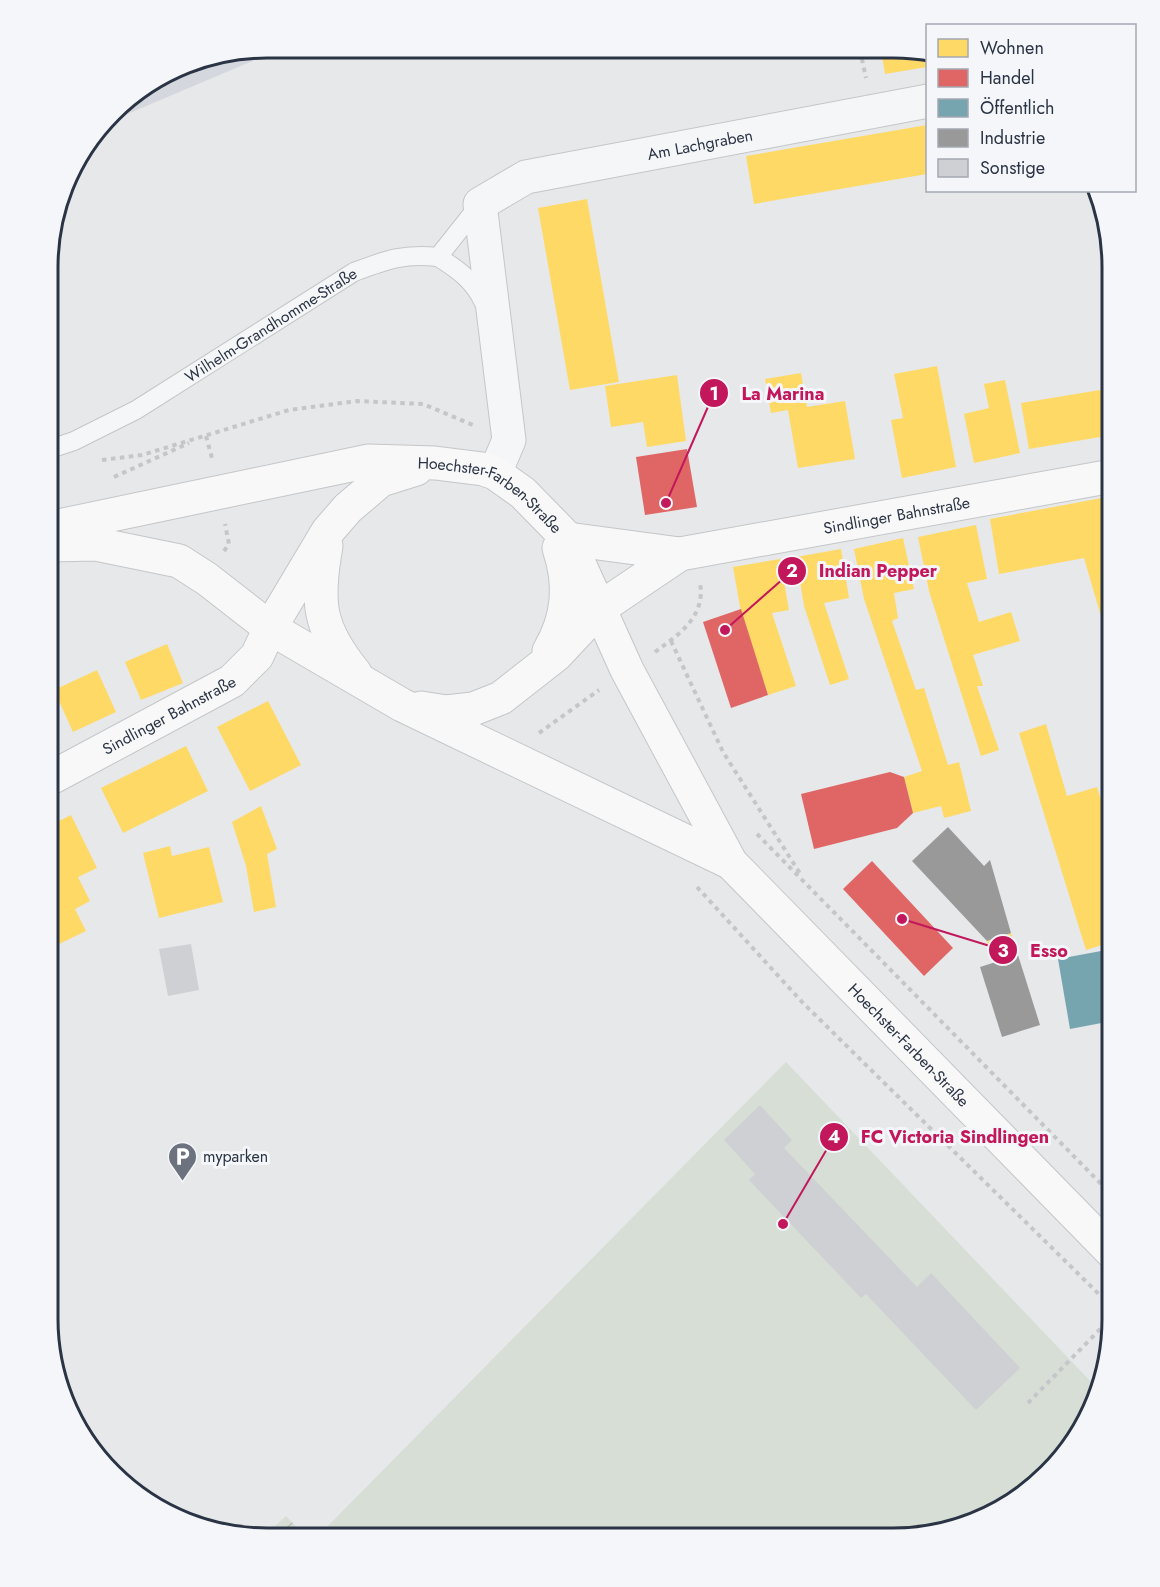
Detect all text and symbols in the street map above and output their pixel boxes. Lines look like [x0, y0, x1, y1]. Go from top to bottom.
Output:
legend [926, 24, 1136, 192]
text: Wohnen [980, 35, 1044, 61]
text: Handel [980, 65, 1035, 91]
text: Öffentlich [980, 95, 1054, 121]
street label: Am Lachgraben [645, 123, 755, 166]
text: Industrie [980, 125, 1045, 151]
text: Sonstige [980, 155, 1045, 181]
street label: Wilhelm-Grandhomme-Straße [180, 262, 362, 388]
callout: La Marina [699, 375, 836, 411]
text: 1 [709, 381, 719, 407]
text: La Marina [742, 381, 824, 407]
street label: Hoechster-Farben-Straße [417, 451, 567, 539]
street label: Sindlinger Bahnstraße [821, 491, 972, 540]
callout: Indian Pepper [777, 553, 950, 589]
text: 2 [786, 558, 798, 584]
text: Indian Pepper [819, 558, 938, 584]
street label: Sindlinger Bahnstraße [98, 670, 240, 760]
callout: Esso [988, 932, 1080, 968]
text: 3 [997, 938, 1009, 964]
text: Esso [1030, 938, 1068, 964]
street label: Hoechster-Farben-Straße [843, 978, 975, 1112]
callout: FC Victoria Sindlingen [819, 1119, 1061, 1155]
text: 4 [828, 1124, 840, 1150]
text: FC Victoria Sindlingen [861, 1124, 1049, 1150]
parking icon: myparken [166, 1140, 198, 1182]
place label: myparken [203, 1145, 268, 1168]

